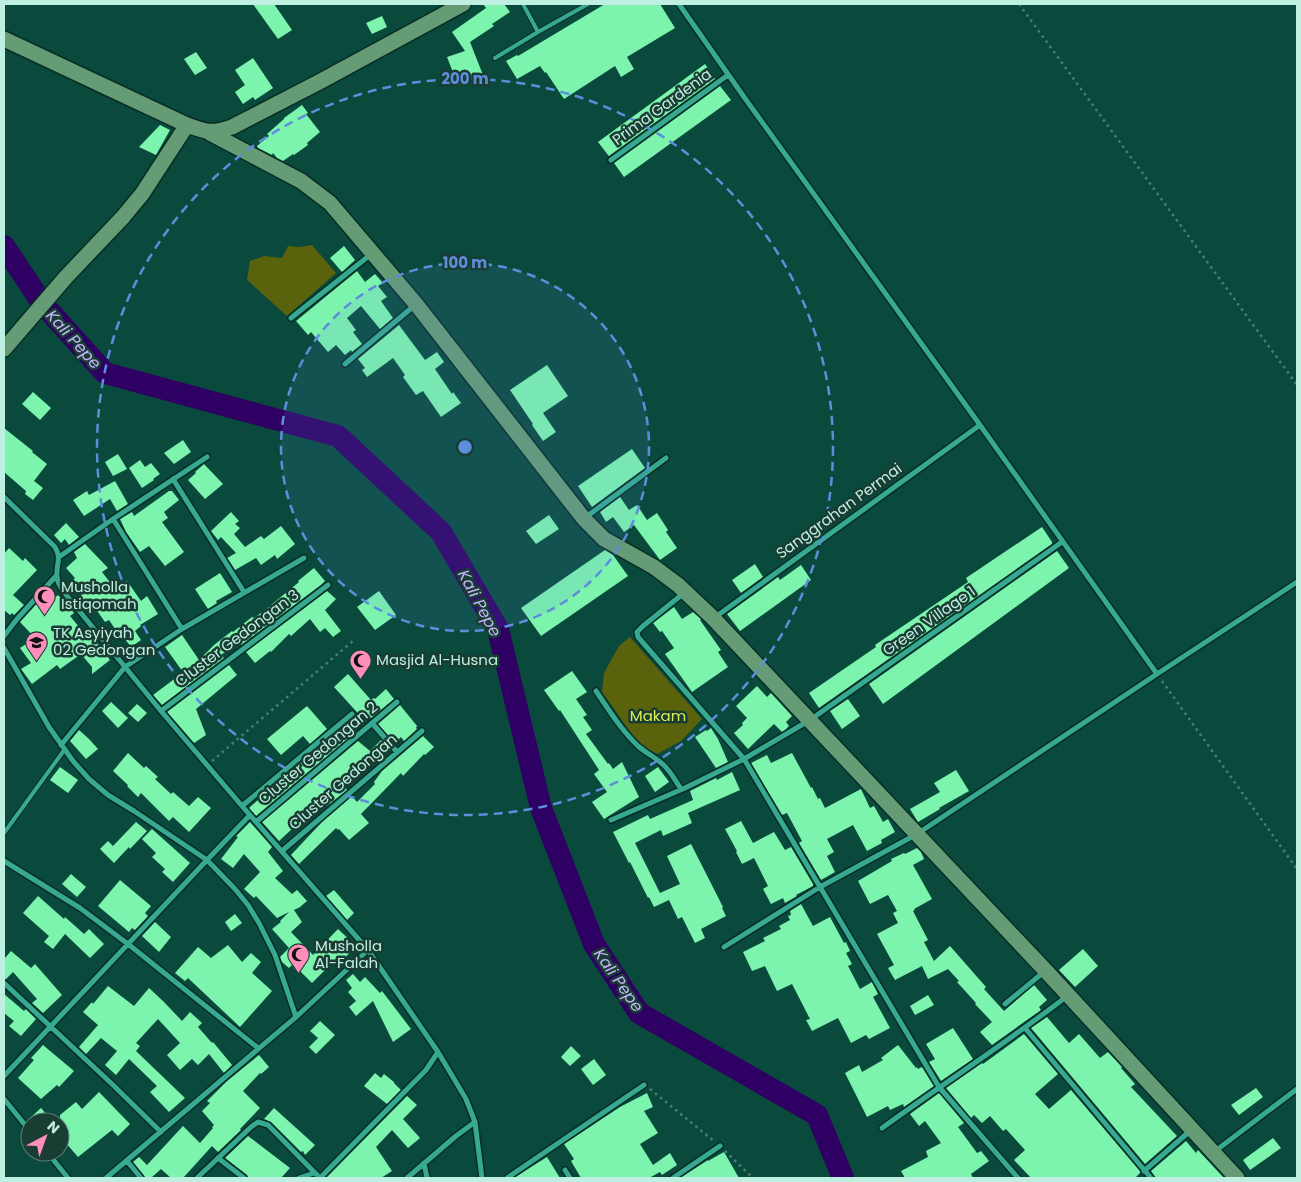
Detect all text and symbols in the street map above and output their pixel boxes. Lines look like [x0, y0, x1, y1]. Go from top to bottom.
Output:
street label: Prima Gardenia [608, 63, 716, 150]
text: 200 m [441, 68, 489, 89]
text: 100 m [443, 252, 487, 273]
water label: Kali Pepe [41, 305, 107, 374]
centre of rings [456, 438, 474, 456]
street label: Sanggrahan Permai [772, 458, 906, 563]
water label: Kali Pepe [452, 566, 507, 641]
place label: Musholla Istiqomah [61, 576, 137, 614]
street label: Green Village 1 [878, 581, 979, 660]
mosque icon: Musholla Istiqomah [33, 584, 57, 615]
street label: Cluster Gedongan 3 [170, 584, 303, 691]
place label: TK Asyiyah 02 Gedongan [53, 622, 155, 660]
school or university icon: TK Asyiyah 02 Gedongan [25, 630, 49, 661]
mosque icon: Masjid Al-Husna [348, 648, 372, 679]
place label: Masjid Al-Husna [376, 649, 498, 670]
street label: Cluster Gedongan 2 [255, 698, 381, 808]
park label: Makam [630, 705, 686, 726]
street label: Cluster Gedongan [285, 730, 401, 834]
place label: Musholla Al-Falah [315, 935, 382, 973]
mosque icon: Musholla Al-Falah [287, 943, 311, 974]
water label: Kali Pepe [588, 944, 649, 1017]
north arrow [20, 1112, 70, 1162]
text: N [43, 1116, 64, 1138]

